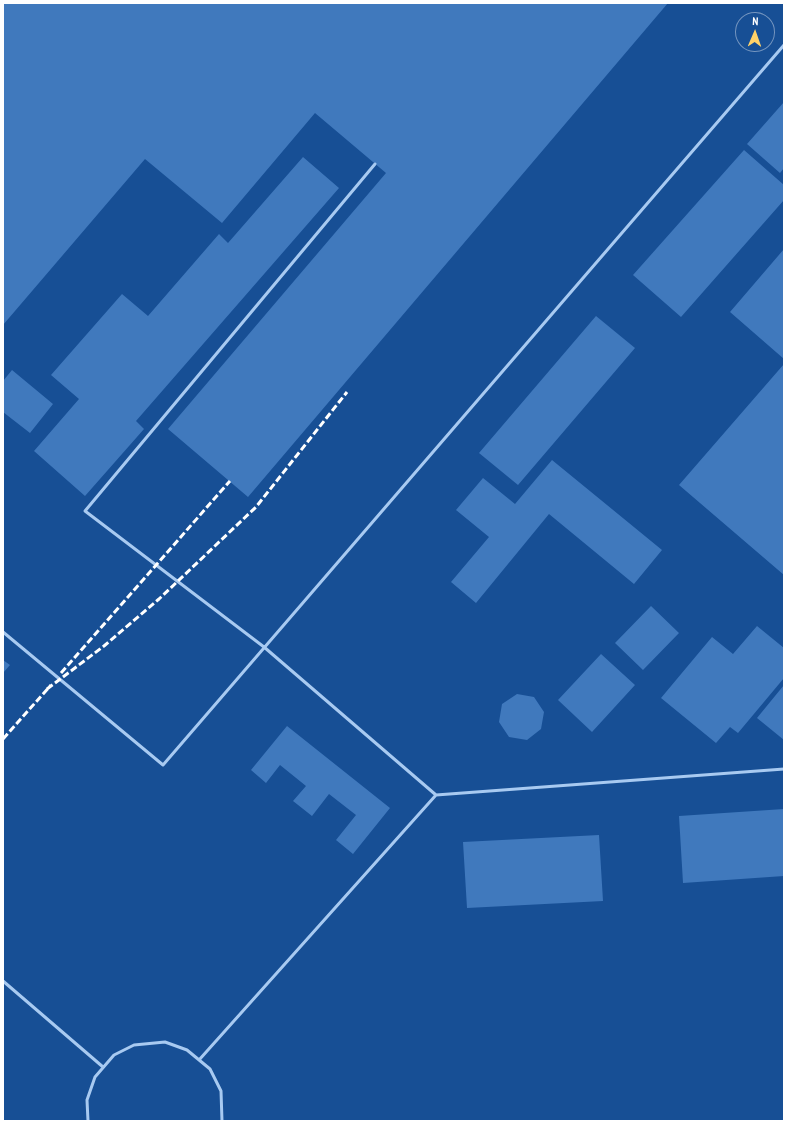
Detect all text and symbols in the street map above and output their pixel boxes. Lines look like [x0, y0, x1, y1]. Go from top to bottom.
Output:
north arrow [735, 12, 775, 52]
text: N [752, 14, 759, 28]

